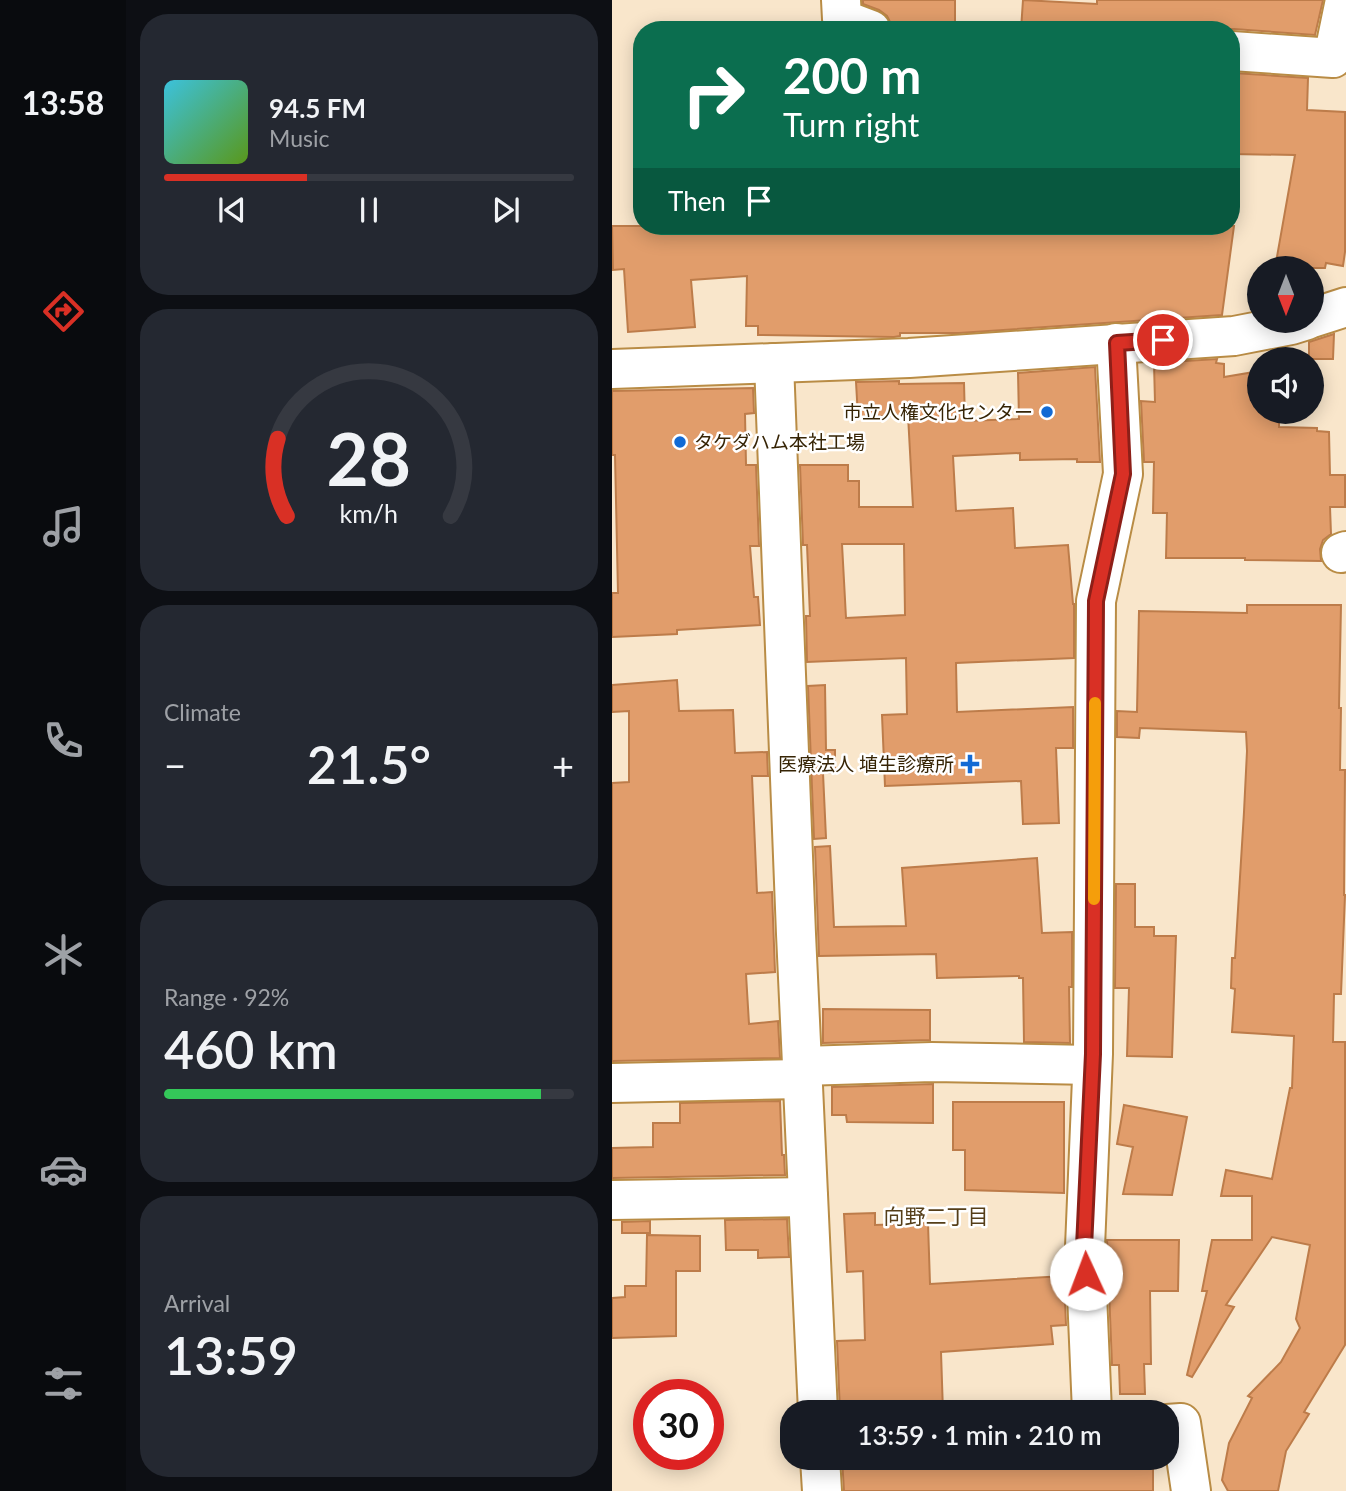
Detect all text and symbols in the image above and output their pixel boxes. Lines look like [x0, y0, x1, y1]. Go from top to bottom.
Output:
text: 200 m [783, 46, 921, 104]
icon: right [668, 49, 759, 140]
text: 13:58 [22, 83, 104, 122]
text: 94.5 FM [269, 92, 366, 124]
text: Turn right [783, 105, 919, 144]
text: Music [269, 124, 329, 152]
icon: arrive [740, 182, 778, 220]
text: Then [668, 185, 726, 217]
icon: previous [213, 191, 251, 229]
icon: pause [350, 191, 388, 229]
icon: next [487, 191, 525, 229]
north arrow [1247, 256, 1324, 332]
map controls [1247, 256, 1324, 424]
icon: directions [39, 287, 88, 336]
pin [1133, 310, 1193, 370]
icon: arrive [1144, 321, 1182, 359]
button: sound [1247, 347, 1324, 424]
place label: 市立人権文化センター [843, 400, 1033, 423]
marker: 市立人権文化センター [1039, 404, 1055, 420]
text: 28 [327, 415, 411, 503]
place label: タケダハム本社工場 [694, 430, 865, 453]
marker: タケダハム本社工場 [672, 434, 688, 450]
text: km/h [340, 498, 398, 528]
icon: music [39, 502, 88, 551]
text: Climate [164, 698, 241, 726]
icon: phone [39, 716, 88, 765]
text: 21.5° [307, 733, 431, 795]
text: − [164, 742, 186, 788]
text: + [552, 742, 574, 788]
place label: 医療法人 埴生診療所 [778, 752, 954, 775]
marker: 医療法人 埴生診療所 [960, 754, 980, 774]
icon: climate [39, 930, 88, 979]
text: Range · 92% [164, 983, 289, 1011]
text: 460 km [164, 1018, 338, 1080]
icon: car [39, 1145, 88, 1194]
district label: 向野二丁目 [884, 1203, 989, 1228]
position arrow [1049, 1237, 1123, 1311]
text: Arrival [164, 1289, 230, 1317]
text: 13:59 [164, 1324, 298, 1386]
icon: filters [39, 1359, 88, 1408]
speed limit sign: 30 [633, 1379, 724, 1470]
text: 13:59 · 1 min · 210 m [857, 1419, 1102, 1451]

